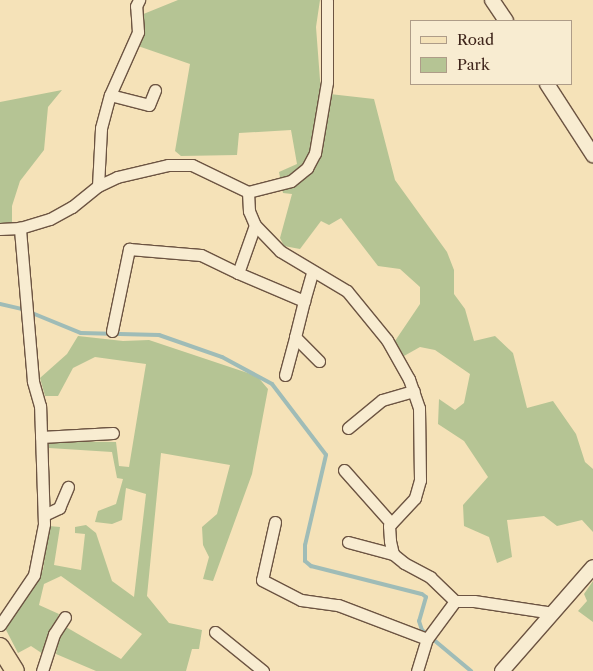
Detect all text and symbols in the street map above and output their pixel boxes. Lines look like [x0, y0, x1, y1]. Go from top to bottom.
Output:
legend [410, 20, 573, 85]
text: Road [457, 30, 494, 49]
text: Park [457, 55, 490, 74]

